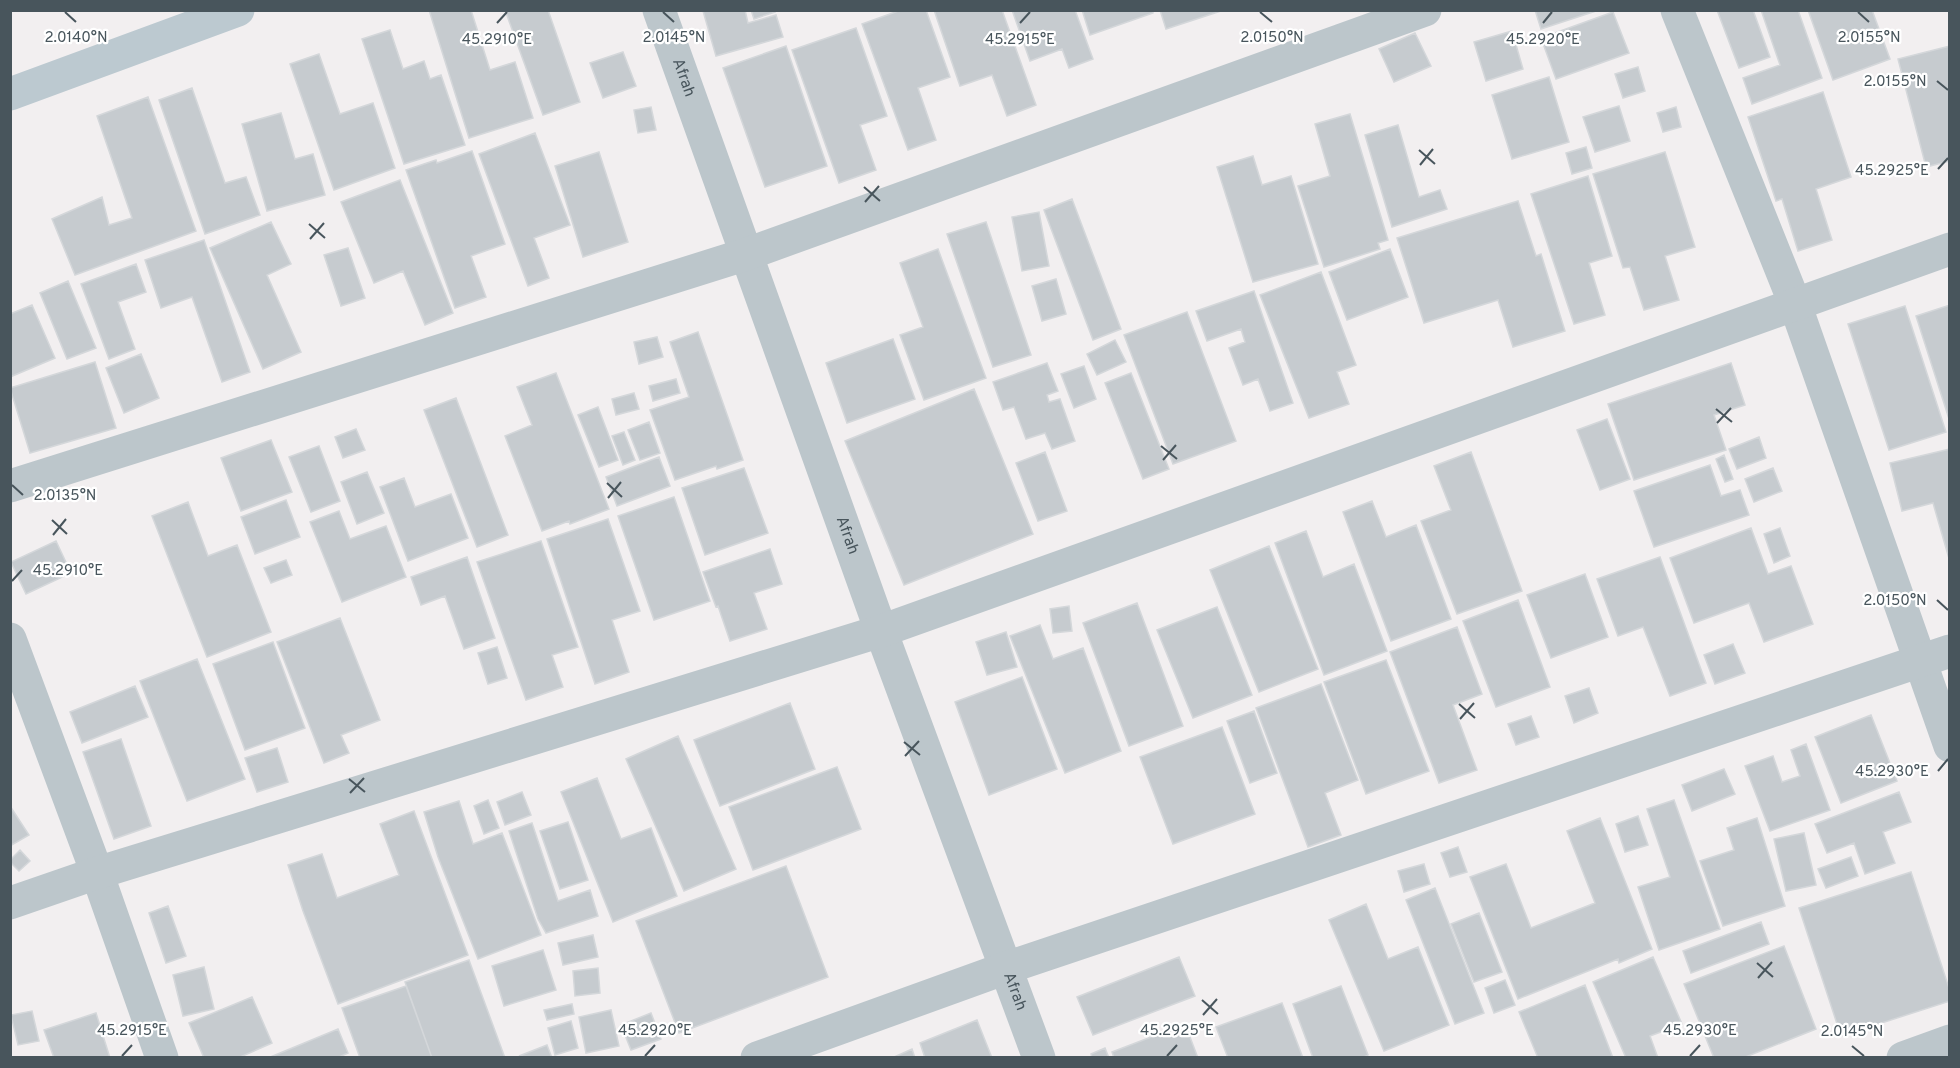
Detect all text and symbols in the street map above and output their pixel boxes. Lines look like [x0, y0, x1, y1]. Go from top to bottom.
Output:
text: 2.0140°N [44, 29, 108, 48]
text: 2.0145°N [643, 29, 705, 48]
text: 2.0150°N [1240, 29, 1304, 48]
text: 2.0155°N [1837, 29, 1901, 48]
text: 45.2910°E [462, 31, 532, 50]
text: 45.2915°E [985, 31, 1055, 50]
text: 45.2920°E [1506, 31, 1580, 50]
street label: Afrah [667, 56, 699, 100]
text: 2.0155°N [1863, 73, 1927, 92]
text: 45.2925°E [1855, 162, 1929, 181]
text: 2.0135°N [34, 487, 96, 506]
street label: Afrah [831, 514, 863, 557]
text: 45.2910°E [33, 562, 103, 581]
text: 2.0150°N [1863, 592, 1927, 611]
text: 45.2930°E [1855, 763, 1929, 782]
street label: Afrah [998, 970, 1031, 1014]
text: 45.2915°E [97, 1022, 167, 1041]
text: 45.2920°E [618, 1022, 692, 1041]
text: 45.2925°E [1140, 1022, 1214, 1041]
text: 45.2930°E [1663, 1022, 1737, 1041]
text: 2.0145°N [1821, 1023, 1883, 1042]

